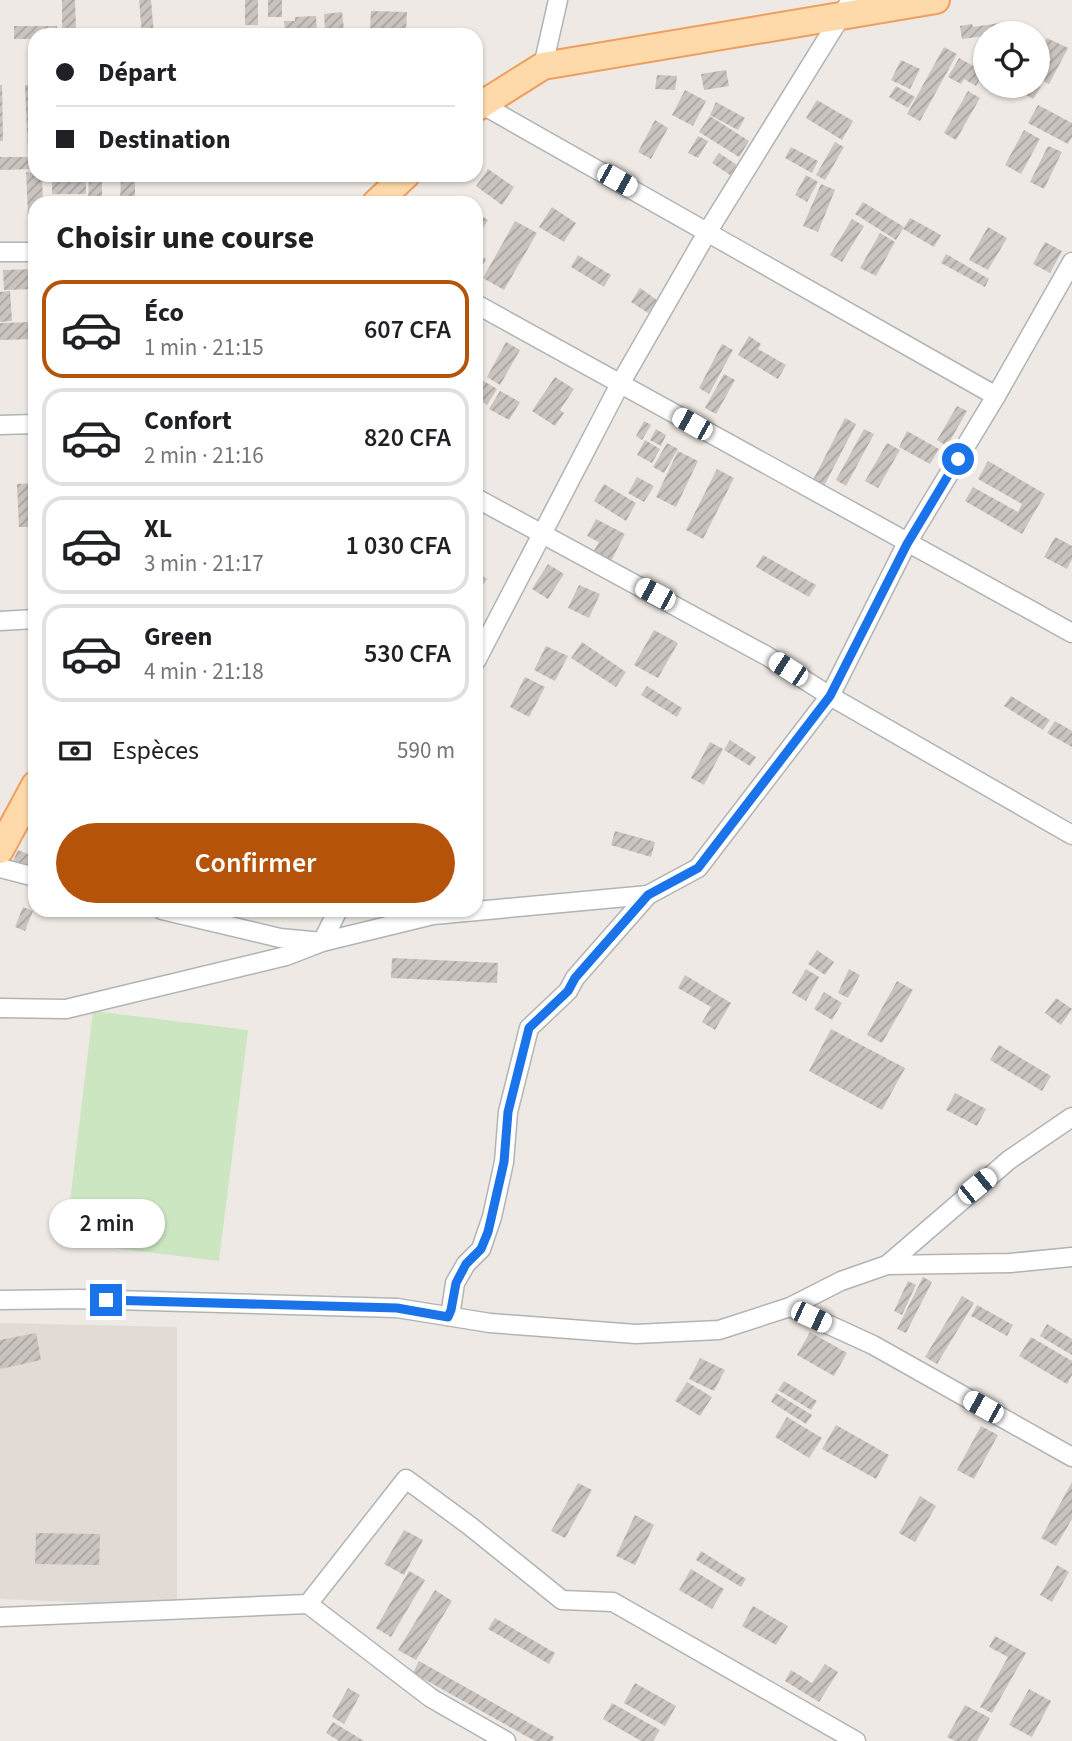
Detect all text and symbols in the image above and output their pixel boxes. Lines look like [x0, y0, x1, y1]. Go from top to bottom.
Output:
map controls [973, 21, 1050, 98]
button: locate [973, 21, 1050, 98]
text: Départ [98, 54, 177, 91]
text: Destination [98, 121, 231, 158]
car [594, 161, 641, 199]
text: Choisir une course [56, 215, 314, 261]
text: Éco [144, 294, 184, 331]
icon: car [60, 298, 123, 361]
text: 607 CFA [364, 311, 451, 348]
text: 1 min · 21:15 [144, 331, 264, 364]
text: Confort [144, 402, 232, 439]
car [669, 405, 716, 443]
icon: car [60, 406, 123, 469]
text: 820 CFA [364, 419, 451, 456]
text: 2 min · 21:16 [144, 439, 264, 472]
route start [942, 443, 974, 475]
text: XL [144, 510, 172, 547]
icon: car [60, 514, 123, 577]
text: 1 030 CFA [346, 527, 451, 564]
text: 3 min · 21:17 [144, 547, 264, 580]
car [632, 575, 679, 613]
text: Green [144, 618, 212, 655]
icon: car [60, 622, 123, 685]
text: 530 CFA [364, 635, 451, 672]
car [765, 649, 812, 689]
text: 4 min · 21:18 [144, 655, 264, 688]
icon: cash [56, 732, 94, 770]
text: Espèces [112, 732, 199, 769]
text: 590 m [397, 734, 455, 767]
button: Confirmer [56, 823, 455, 903]
car [955, 1165, 1000, 1207]
callout: 2 min [48, 1198, 164, 1248]
text: 2 min [80, 1207, 134, 1240]
route end [90, 1284, 122, 1316]
car [788, 1299, 835, 1335]
car [960, 1388, 1007, 1426]

